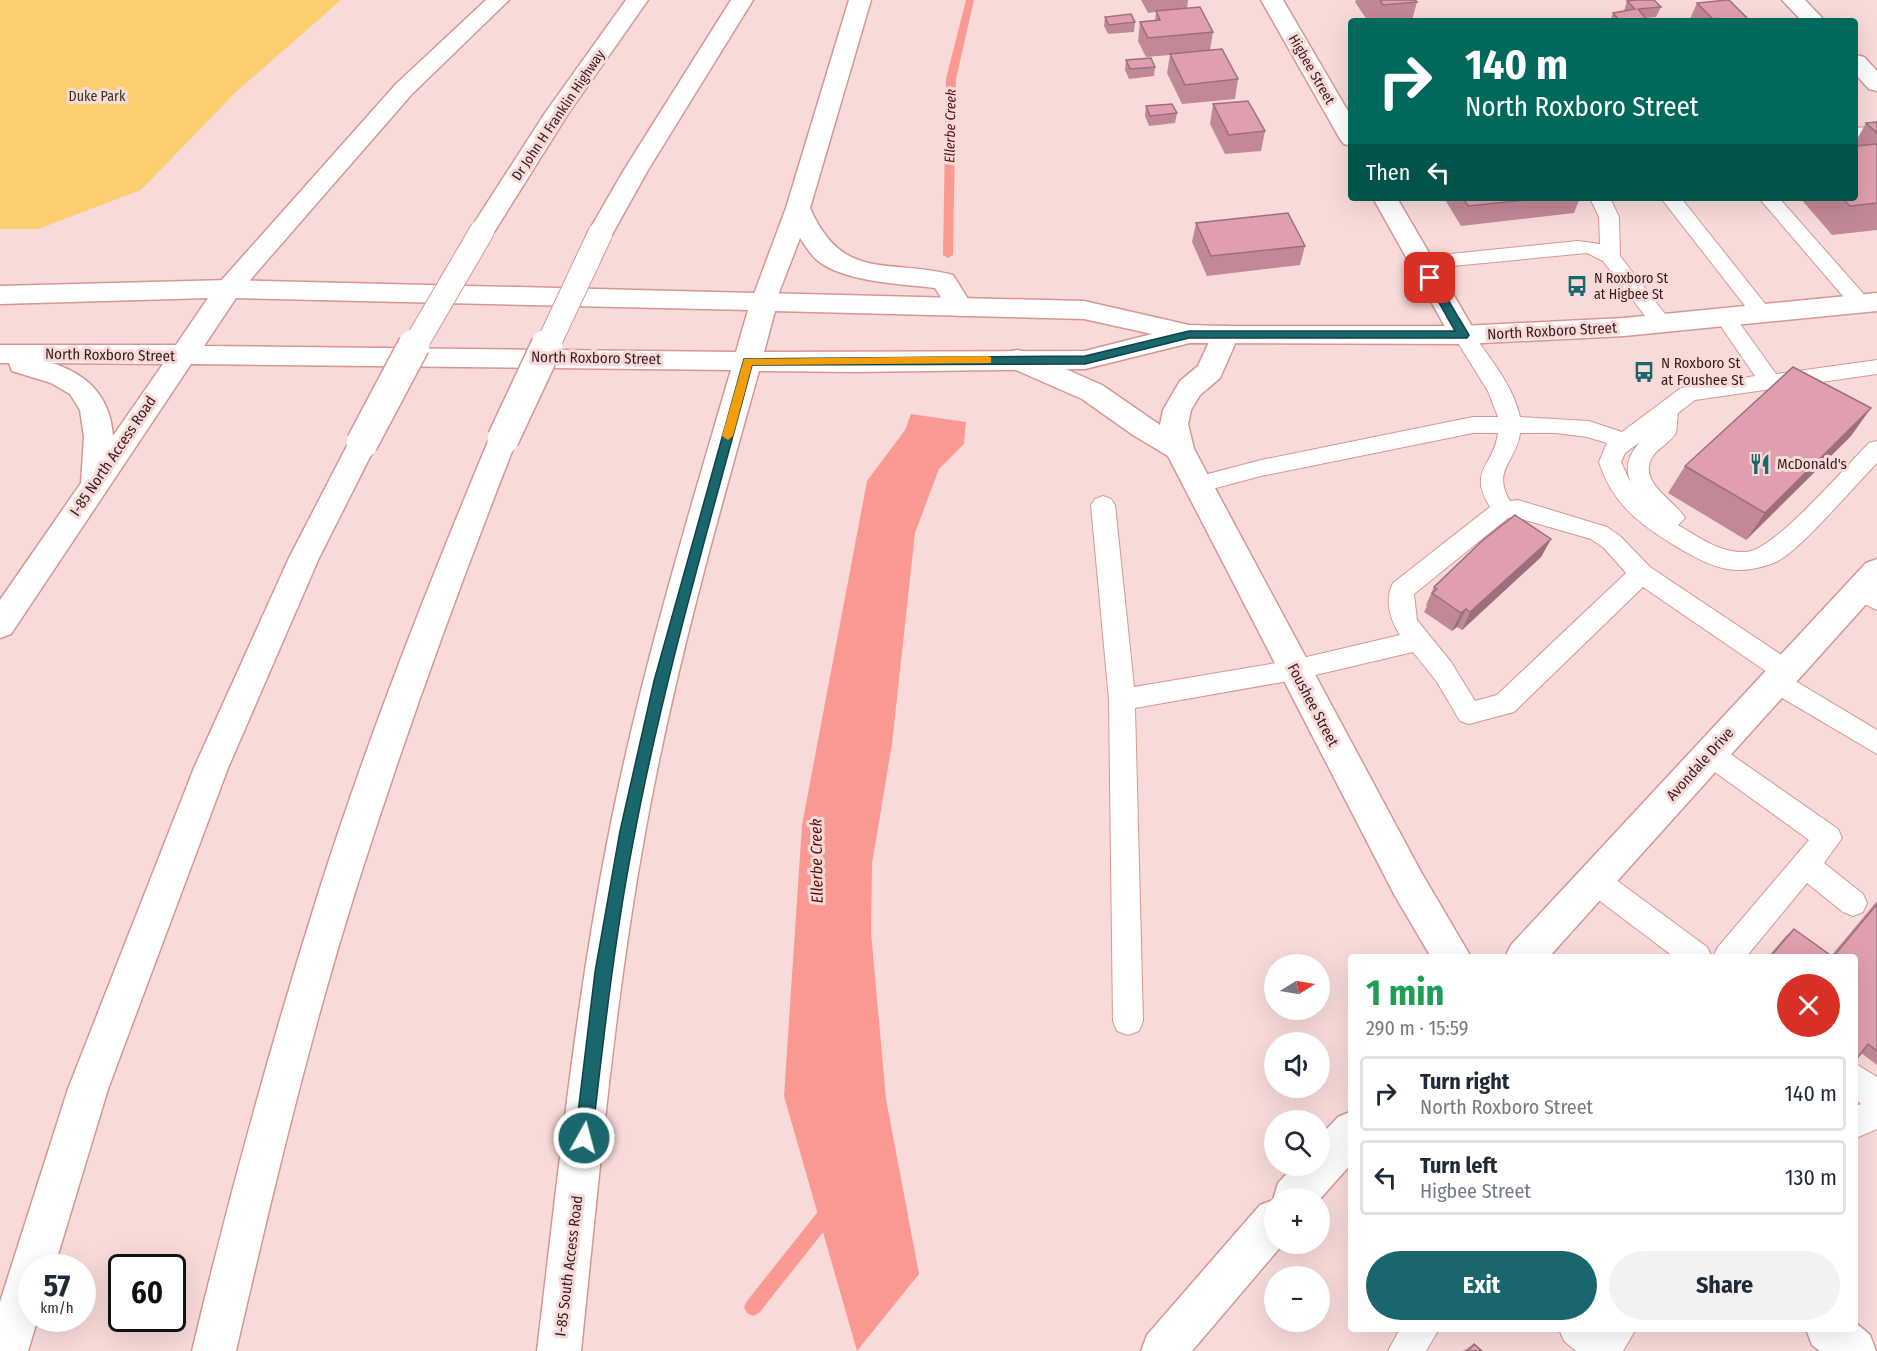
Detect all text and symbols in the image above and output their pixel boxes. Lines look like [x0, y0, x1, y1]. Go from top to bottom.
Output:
street label: Higbee Street [1285, 31, 1339, 107]
text: 140 m [1465, 40, 1568, 90]
icon: right [1366, 42, 1444, 120]
street label: Dr John H Franklin Highway [508, 46, 609, 184]
park label: Duke Park [69, 88, 126, 105]
water label: Ellerbe Creek [941, 89, 960, 163]
text: North Roxboro Street [1465, 91, 1699, 123]
icon: left [1422, 156, 1455, 189]
text: Then [1366, 159, 1410, 186]
pin [1404, 252, 1455, 303]
icon: arrive [1413, 261, 1446, 294]
place label: N Roxboro St at Higbee St [1594, 270, 1668, 303]
bus stop icon: N Roxboro St at Higbee St [1565, 274, 1589, 298]
street label: North Roxboro Street [1487, 319, 1617, 343]
street label: North Roxboro Street [45, 345, 175, 365]
street label: North Roxboro Street [531, 348, 661, 368]
place label: N Roxboro St at Foushee St [1661, 354, 1744, 389]
bus stop icon: N Roxboro St at Foushee St [1632, 360, 1656, 384]
street label: I-85 North Access Road [66, 393, 160, 519]
restaurant icon: McDonald's [1748, 452, 1772, 476]
place label: McDonald's [1777, 455, 1847, 473]
street label: Foushee Street [1284, 660, 1342, 750]
street label: Avondale Drive [1662, 724, 1738, 804]
water label: Ellerbe Creek [806, 818, 827, 903]
north arrow [1264, 954, 1330, 1020]
map controls [1264, 954, 1330, 1332]
text: 1 min [1366, 971, 1444, 1015]
button: close [1777, 974, 1840, 1037]
text: 290 m · 15:59 [1366, 1016, 1468, 1040]
button: sound [1264, 1032, 1330, 1098]
text: Turn right [1420, 1068, 1509, 1095]
icon: right [1369, 1077, 1402, 1110]
text: 140 m [1784, 1080, 1837, 1107]
text: North Roxboro Street [1420, 1095, 1593, 1119]
position arrow [552, 1106, 616, 1170]
button: search [1264, 1110, 1330, 1176]
text: Turn left [1420, 1152, 1498, 1179]
icon: left [1369, 1161, 1402, 1194]
text: 130 m [1785, 1164, 1837, 1191]
text: Higbee Street [1420, 1179, 1531, 1203]
button: + [1264, 1188, 1330, 1254]
street label: I-85 South Access Road [551, 1195, 587, 1337]
button: Exit [1366, 1251, 1597, 1320]
button: Share [1609, 1251, 1840, 1320]
speed limit sign: 60 [108, 1254, 186, 1332]
button: − [1264, 1266, 1330, 1332]
text: 57 [44, 1268, 70, 1304]
text: km/h [40, 1299, 74, 1317]

